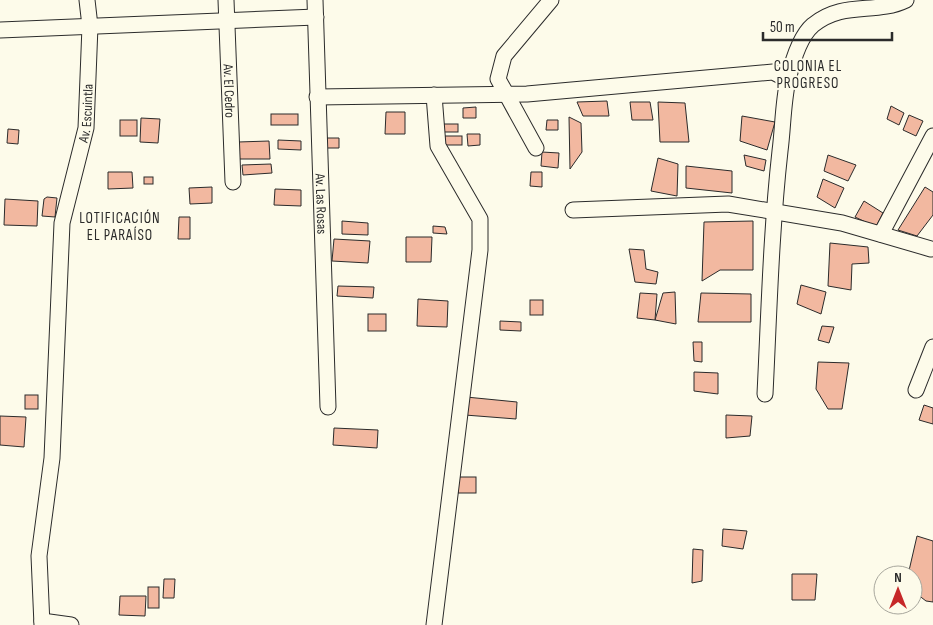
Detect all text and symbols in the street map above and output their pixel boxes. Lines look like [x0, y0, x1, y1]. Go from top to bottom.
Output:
scale bar [763, 10, 892, 42]
text: 50 m [770, 18, 795, 37]
district label: COLONIA EL PROGRESO [774, 57, 842, 93]
street label: Av. El Cedro [220, 63, 239, 118]
street label: Av. Escuintla [74, 84, 96, 145]
street label: Av. Las Rosas [312, 172, 331, 234]
district label: LOTIFICACIÓN EL PARAÍSO [79, 209, 161, 245]
north arrow [873, 565, 923, 615]
text: N [894, 569, 902, 586]

